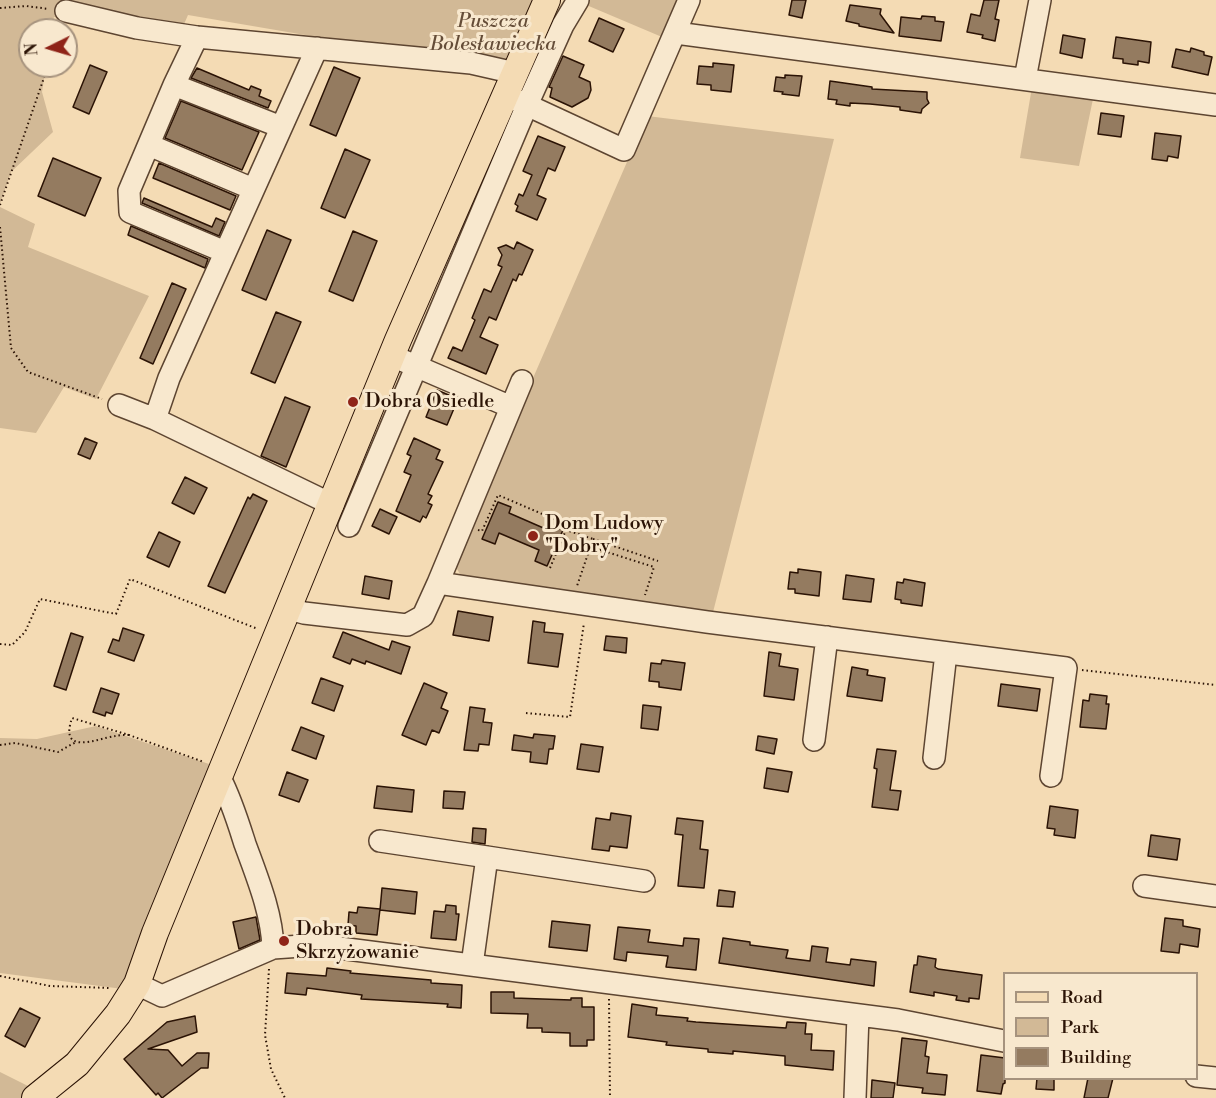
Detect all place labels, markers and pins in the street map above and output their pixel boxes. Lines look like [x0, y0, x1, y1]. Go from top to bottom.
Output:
place label: Dobra Osiedle [365, 390, 494, 414]
marker: Dobra Osiedle [346, 395, 360, 409]
place label: Dom Ludowy "Dobry" [545, 512, 664, 559]
marker: Dom Ludowy "Dobry" [526, 529, 540, 543]
place label: Dobra Skrzyżowanie [296, 918, 419, 965]
marker: Dobra Skrzyżowanie [277, 934, 291, 948]

